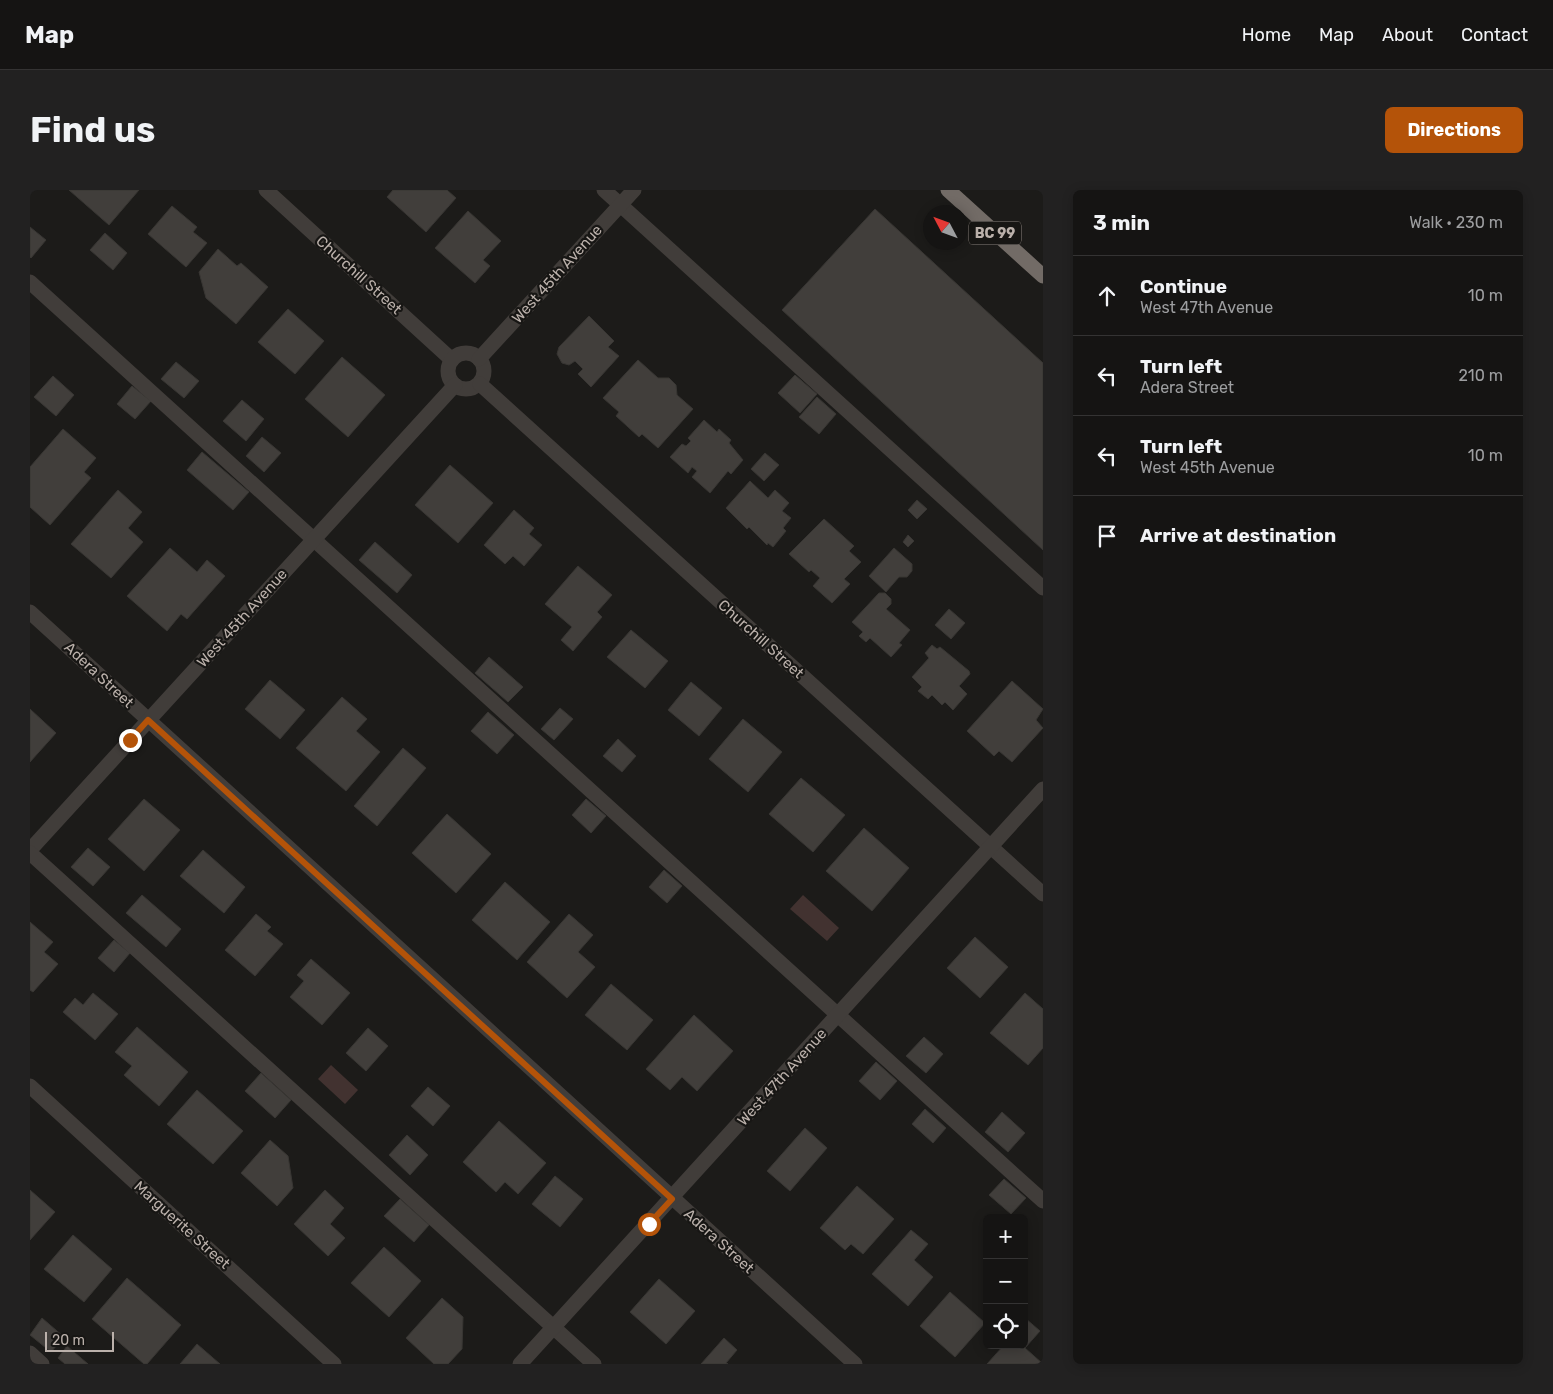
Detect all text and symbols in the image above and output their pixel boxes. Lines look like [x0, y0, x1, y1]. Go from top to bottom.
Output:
text: Map [25, 21, 74, 49]
text: Home [1242, 24, 1291, 46]
text: Map [1319, 24, 1354, 46]
text: About [1382, 24, 1433, 46]
text: Contact [1461, 24, 1528, 46]
button: Directions [1385, 107, 1523, 153]
text: Find us [30, 109, 155, 151]
north arrow [923, 205, 968, 250]
text: 3 min [1093, 210, 1150, 235]
text: Walk · 230 m [1409, 213, 1503, 232]
street label: West 45th Avenue [508, 221, 606, 327]
road number: BC 99 [969, 222, 1021, 244]
street label: Churchill Street [312, 232, 406, 318]
text: Continue [1140, 275, 1227, 298]
icon: ahead [1093, 282, 1121, 310]
text: 10 m [1468, 286, 1503, 305]
text: West 47th Avenue [1140, 298, 1273, 317]
text: Turn left [1140, 355, 1222, 378]
icon: left [1093, 362, 1121, 390]
text: 210 m [1458, 366, 1503, 385]
text: Adera Street [1140, 378, 1234, 397]
text: Turn left [1140, 435, 1222, 458]
icon: left [1093, 442, 1121, 470]
text: 10 m [1468, 446, 1503, 465]
text: West 45th Avenue [1140, 458, 1275, 477]
icon: arrive [1093, 522, 1121, 550]
text: Arrive at destination [1140, 524, 1336, 547]
street label: West 45th Avenue [193, 565, 291, 671]
street label: Churchill Street [714, 596, 808, 682]
street label: Adera Street [61, 638, 137, 712]
route end [119, 729, 142, 752]
street label: West 47th Avenue [734, 1025, 830, 1129]
street label: Marguerite Street [130, 1177, 234, 1273]
street label: Adera Street [680, 1205, 758, 1277]
route start [638, 1213, 661, 1236]
map controls [983, 1214, 1028, 1349]
button: + [983, 1214, 1028, 1259]
button: − [983, 1259, 1028, 1304]
button: locate [983, 1304, 1028, 1349]
scale bar [45, 1329, 114, 1352]
text: 20 m [52, 1332, 85, 1349]

